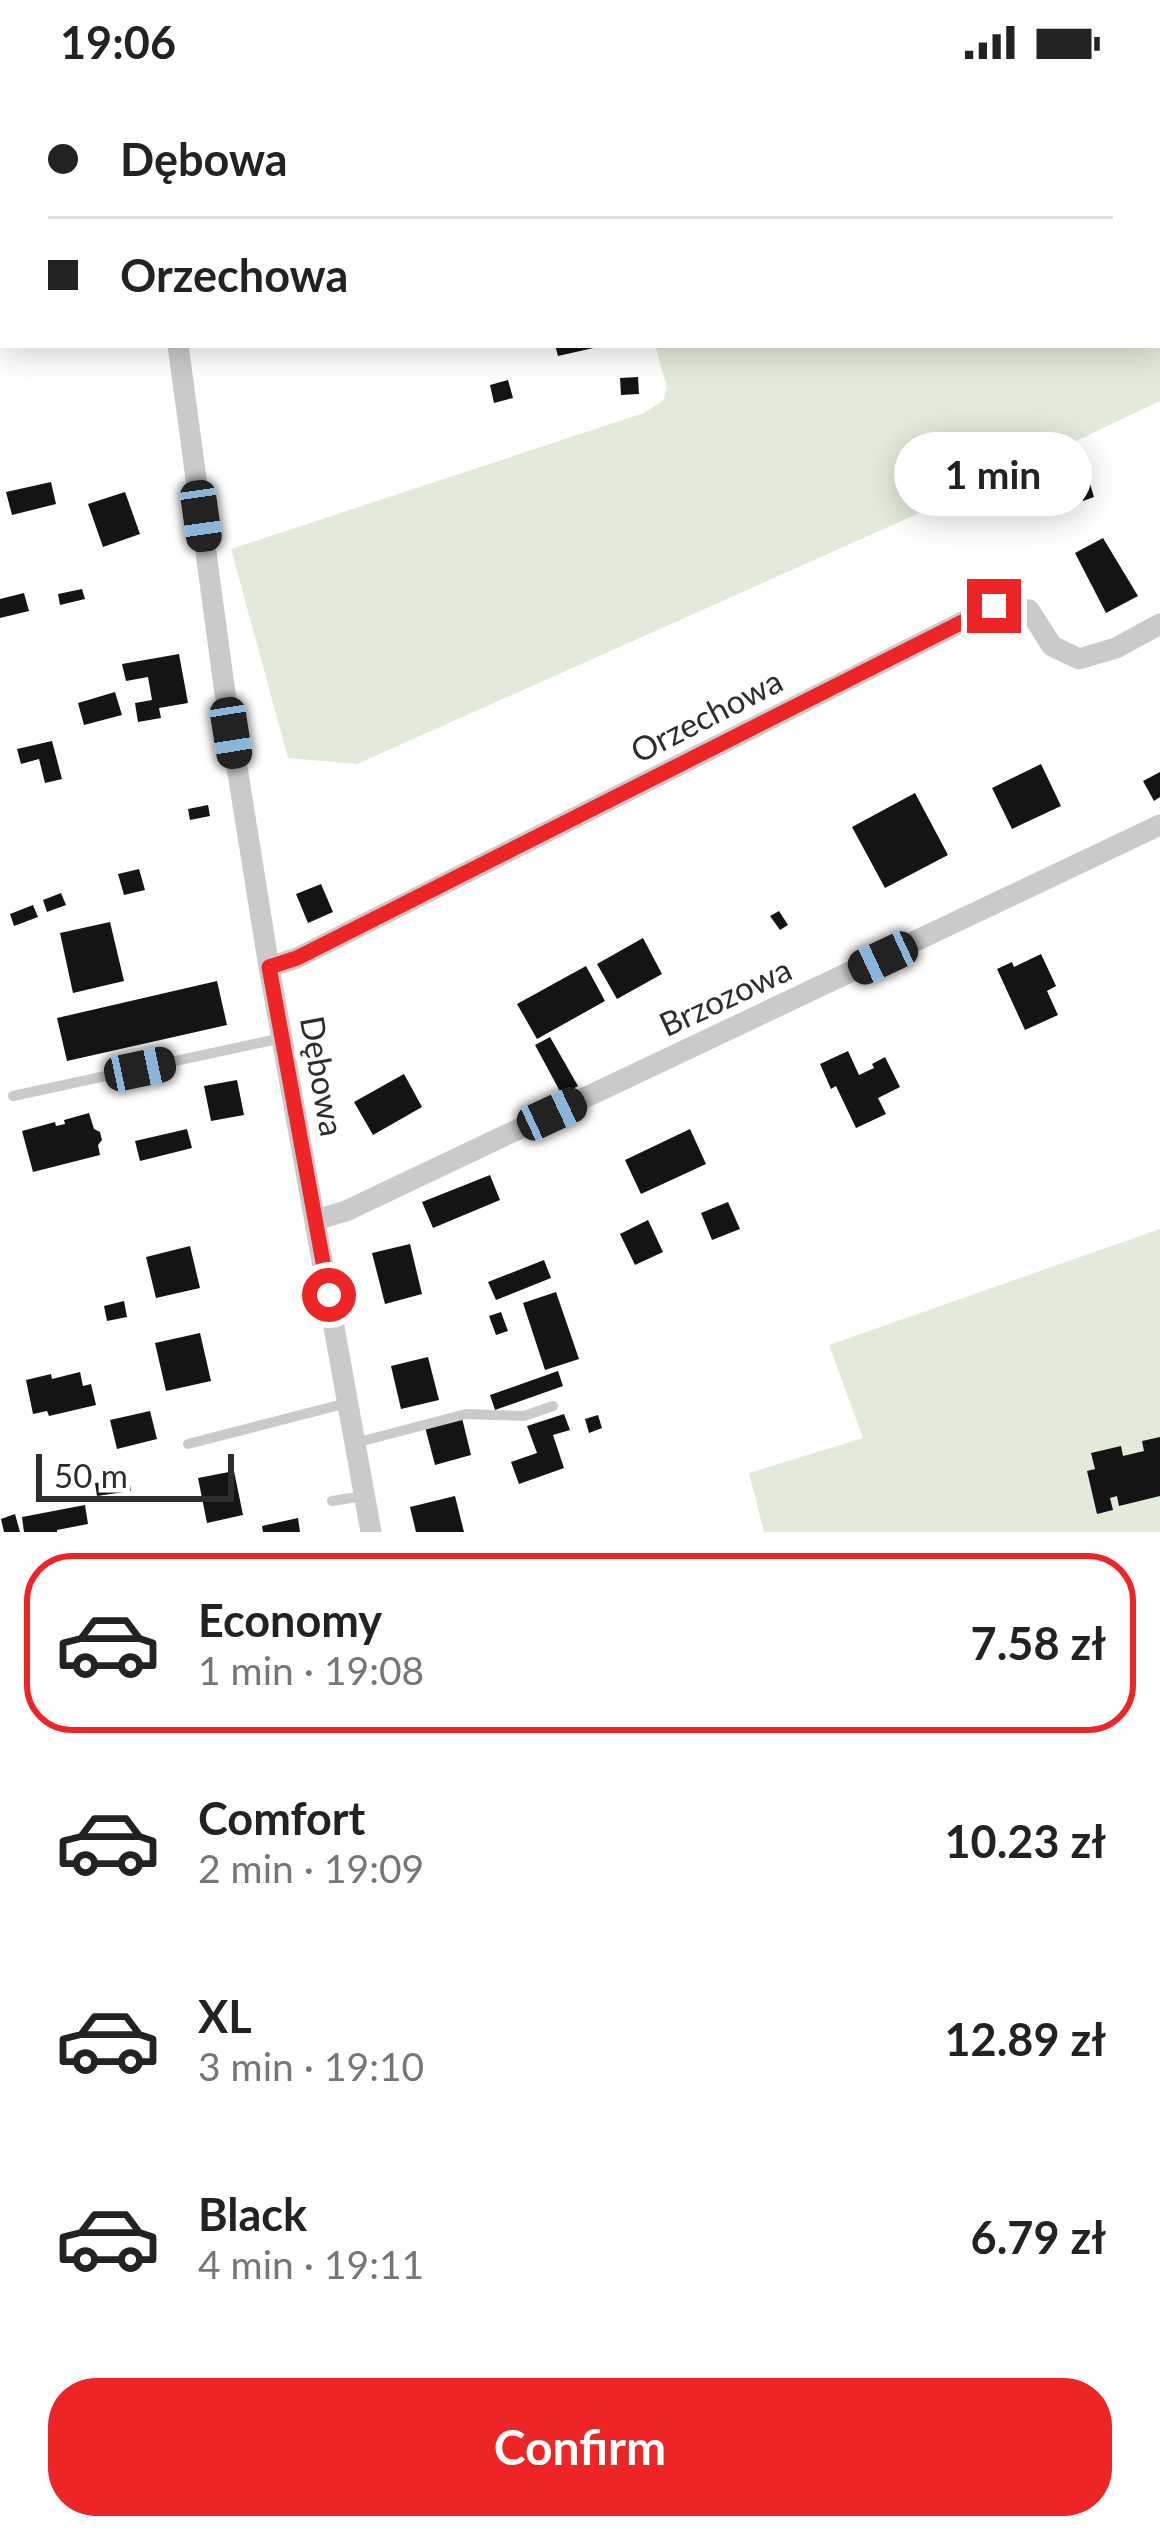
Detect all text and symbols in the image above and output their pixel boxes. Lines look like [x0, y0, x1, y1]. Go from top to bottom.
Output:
text: 19:06 [60, 15, 176, 69]
text: Dębowa [120, 132, 288, 186]
text: Orzechowa [120, 248, 348, 302]
callout: 1 min [895, 432, 1093, 516]
text: 1 min [945, 451, 1041, 497]
car [178, 478, 224, 554]
route end [967, 579, 1021, 633]
street label: Orzechowa [623, 660, 789, 770]
car [208, 695, 254, 771]
car [843, 926, 923, 990]
street label: Brzozowa [653, 948, 797, 1044]
street label: Dębowa [293, 1013, 353, 1139]
car [101, 1044, 179, 1094]
car [512, 1082, 592, 1146]
route start [302, 1268, 356, 1322]
scale bar [36, 1448, 234, 1501]
text: 50 m [54, 1455, 128, 1495]
icon: car [54, 1589, 162, 1697]
text: Economy [198, 1593, 382, 1647]
text: 7.58 zł [971, 1616, 1106, 1670]
text: 1 min · 19:08 [198, 1647, 424, 1693]
icon: car [54, 1787, 162, 1895]
text: Comfort [198, 1791, 365, 1845]
text: 10.23 zł [944, 1814, 1106, 1868]
text: 2 min · 19:09 [198, 1845, 424, 1891]
icon: car [54, 1985, 162, 2093]
text: XL [198, 1989, 252, 2043]
text: 12.89 zł [944, 2012, 1106, 2066]
text: 3 min · 19:10 [198, 2043, 424, 2089]
icon: car [54, 2183, 162, 2291]
text: Black [198, 2187, 307, 2241]
text: 6.79 zł [971, 2210, 1106, 2264]
text: 4 min · 19:11 [198, 2241, 424, 2287]
button: Confirm [48, 2378, 1112, 2516]

